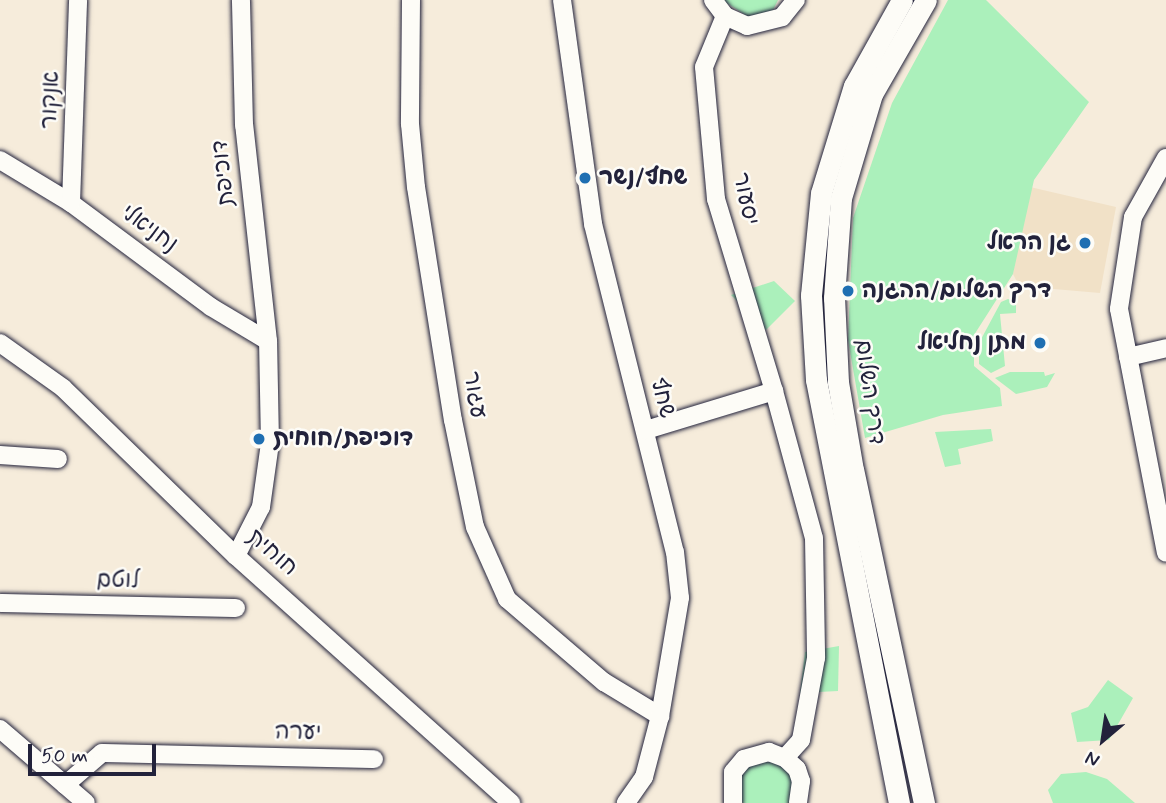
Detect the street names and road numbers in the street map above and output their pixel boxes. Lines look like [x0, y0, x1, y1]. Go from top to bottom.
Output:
street label: אנקור [36, 71, 66, 129]
street label: דוכיפת [207, 139, 241, 207]
street label: יסעור [726, 170, 764, 228]
street label: נחניאלי [115, 199, 183, 259]
street label: דרך השלום [848, 338, 890, 446]
street label: עגור [456, 369, 492, 421]
street label: שחף [643, 375, 681, 421]
street label: חוחית [241, 524, 303, 582]
street label: לוטם [96, 567, 140, 595]
street label: יערה [274, 719, 322, 747]

